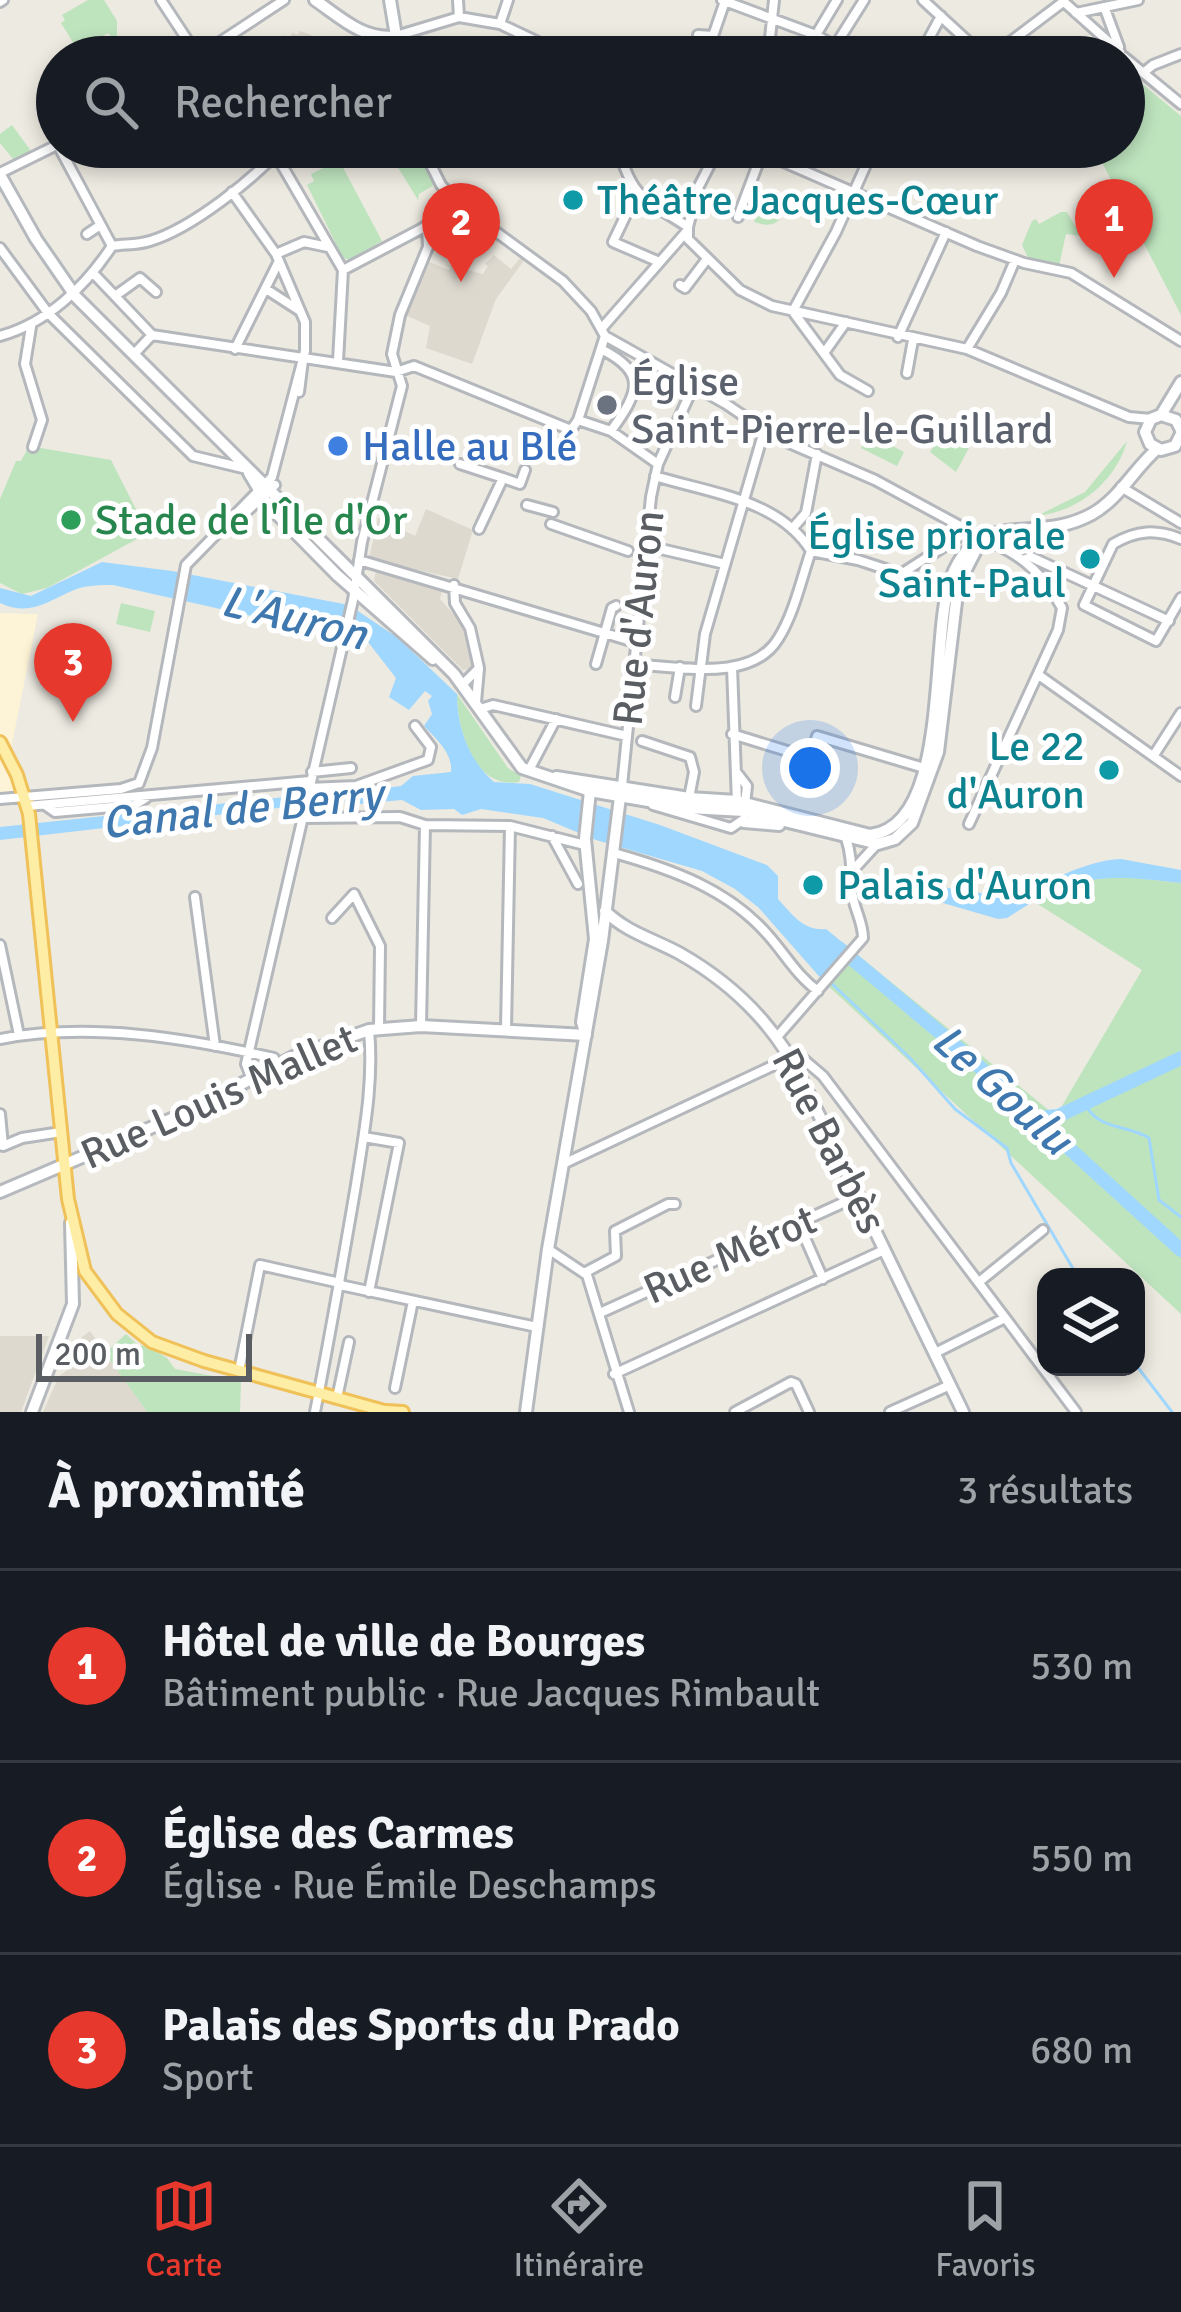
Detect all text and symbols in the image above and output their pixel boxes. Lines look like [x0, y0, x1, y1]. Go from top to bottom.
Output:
search box [36, 36, 1145, 168]
icon: search [78, 69, 144, 135]
text: Rechercher [174, 75, 392, 130]
place label: Théâtre Jacques-Cœur [597, 175, 999, 226]
pin: 1 [1075, 179, 1153, 278]
pin: 2 [422, 183, 500, 282]
marker: Théâtre Jacques-Cœur [560, 187, 586, 213]
place label: Église Saint-Pierre-le-Guillard [631, 356, 1053, 455]
marker: Église Saint-Pierre-le-Guillard [594, 392, 620, 418]
place label: Halle au Blé [362, 421, 578, 472]
marker: Halle au Blé [325, 433, 351, 459]
place label: Stade de l'Île d'Or [95, 495, 408, 546]
marker: Stade de l'Île d'Or [58, 507, 84, 533]
street label: Rue d'Auron [602, 508, 676, 728]
place label: Église priorale Saint-Paul [807, 510, 1066, 609]
marker: Église priorale Saint-Paul [1077, 546, 1103, 572]
water label: L'Auron [216, 573, 374, 663]
pin: 3 [34, 623, 112, 722]
place label: Le 22 d'Auron [946, 721, 1085, 820]
your location [780, 738, 840, 798]
marker: Le 22 d'Auron [1096, 757, 1122, 783]
water label: Canal de Berry [99, 766, 390, 851]
place label: Palais d'Auron [837, 860, 1092, 911]
marker: Palais d'Auron [800, 872, 826, 898]
street label: Rue Louis Mallet [73, 1013, 365, 1181]
water label: Le Goulu [921, 1013, 1085, 1169]
street label: Rue Barbès [761, 1040, 897, 1242]
street label: Rue Mérot [636, 1194, 824, 1316]
map controls [1037, 1268, 1145, 1376]
button: layers [1037, 1268, 1145, 1376]
scale bar [36, 1328, 252, 1381]
text: 200 m [54, 1334, 141, 1375]
text: À proximité [48, 1459, 305, 1522]
text: 3 résultats [957, 1466, 1133, 1514]
text: Hôtel de ville de Bourges [162, 1614, 645, 1669]
text: 1 [76, 1642, 98, 1690]
text: 530 m [1030, 1642, 1133, 1690]
text: Bâtiment public · Rue Jacques Rimbault [162, 1669, 820, 1717]
text: Église des Carmes [162, 1806, 514, 1861]
text: 2 [76, 1834, 98, 1882]
text: 550 m [1030, 1834, 1133, 1882]
text: Église · Rue Émile Deschamps [162, 1861, 657, 1909]
text: Palais des Sports du Prado [162, 1998, 680, 2053]
text: 3 [76, 2026, 98, 2074]
text: 680 m [1030, 2026, 1133, 2074]
text: Sport [162, 2053, 253, 2101]
tab: Carte [146, 2173, 223, 2286]
tab: Itinéraire [514, 2173, 644, 2286]
tab: Favoris [935, 2173, 1035, 2286]

